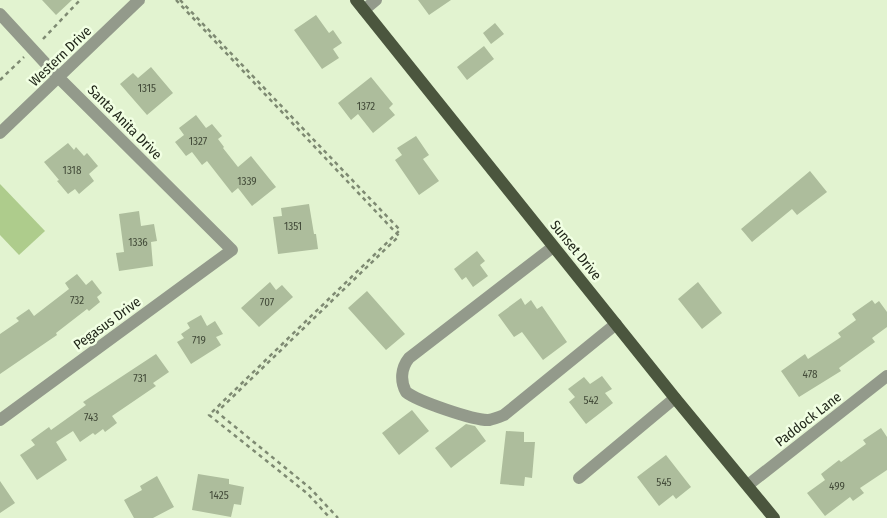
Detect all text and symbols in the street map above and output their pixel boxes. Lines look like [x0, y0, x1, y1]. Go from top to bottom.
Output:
street label: Western Drive [26, 23, 95, 90]
street label: Santa Anita Drive [84, 82, 165, 163]
house number: 1315 [138, 82, 156, 95]
house number: 1372 [357, 100, 375, 113]
house number: 1327 [189, 135, 208, 148]
house number: 1318 [63, 164, 82, 177]
house number: 1339 [237, 175, 257, 188]
street label: Sunset Drive [546, 217, 605, 284]
house number: 1351 [284, 220, 302, 233]
house number: 1336 [128, 236, 148, 249]
street label: Pegasus Drive [70, 293, 144, 354]
house number: 732 [70, 294, 84, 307]
house number: 707 [260, 296, 275, 309]
house number: 719 [192, 334, 206, 347]
house number: 478 [803, 368, 818, 381]
house number: 731 [133, 372, 147, 385]
street label: Paddock Lane [772, 388, 845, 450]
house number: 542 [583, 394, 599, 407]
house number: 743 [84, 411, 98, 424]
house number: 545 [656, 476, 672, 489]
house number: 499 [829, 480, 845, 493]
house number: 1425 [209, 489, 229, 502]

